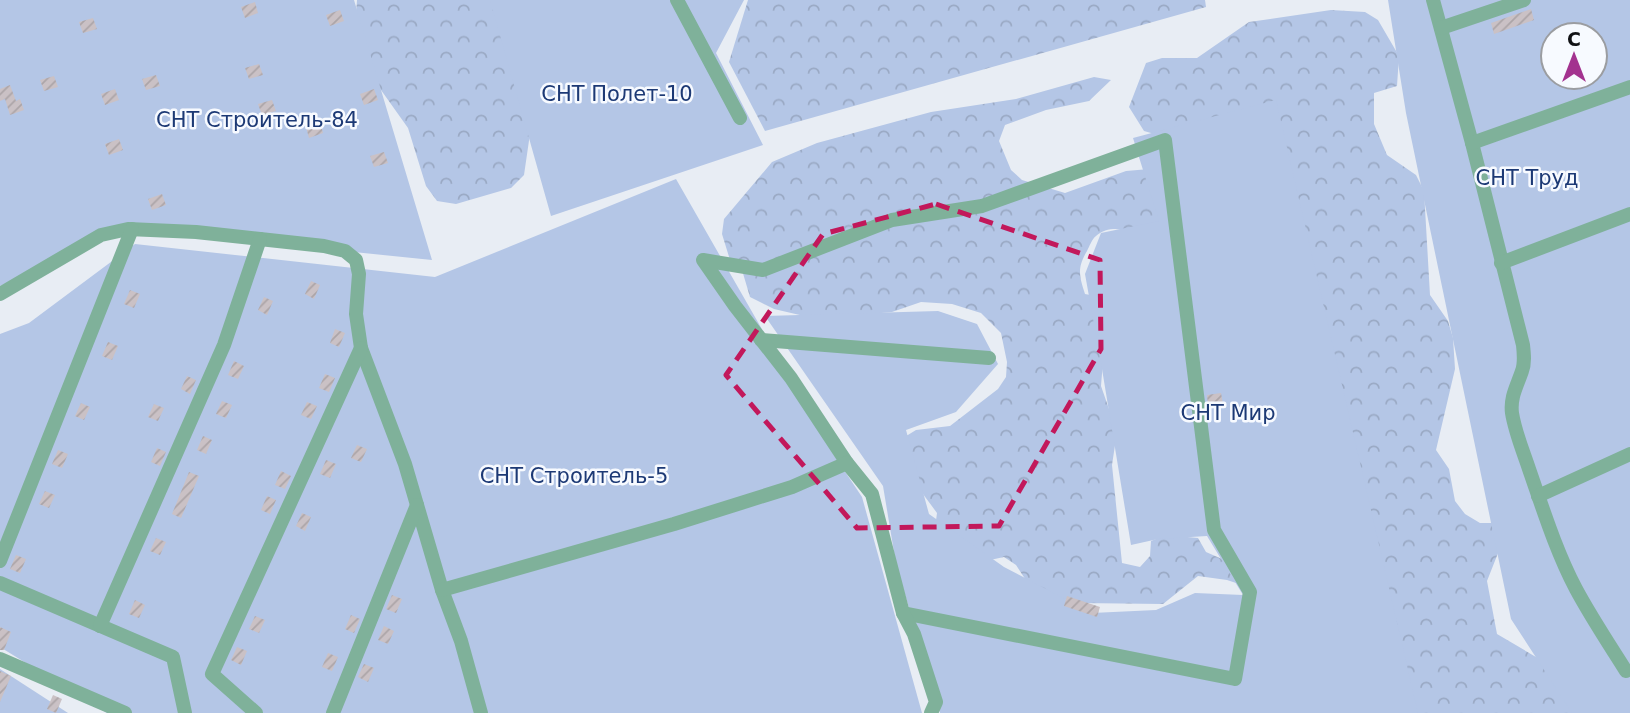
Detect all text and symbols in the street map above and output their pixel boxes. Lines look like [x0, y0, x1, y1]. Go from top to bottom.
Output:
north arrow [1539, 21, 1609, 91]
text: С [1567, 28, 1581, 50]
park label: СНТ Полет-10 [541, 82, 693, 106]
park label: СНТ Строитель-84 [156, 108, 358, 132]
park label: СНТ Труд [1475, 166, 1579, 190]
park label: СНТ Мир [1180, 401, 1276, 425]
park label: СНТ Строитель-5 [480, 464, 668, 488]

